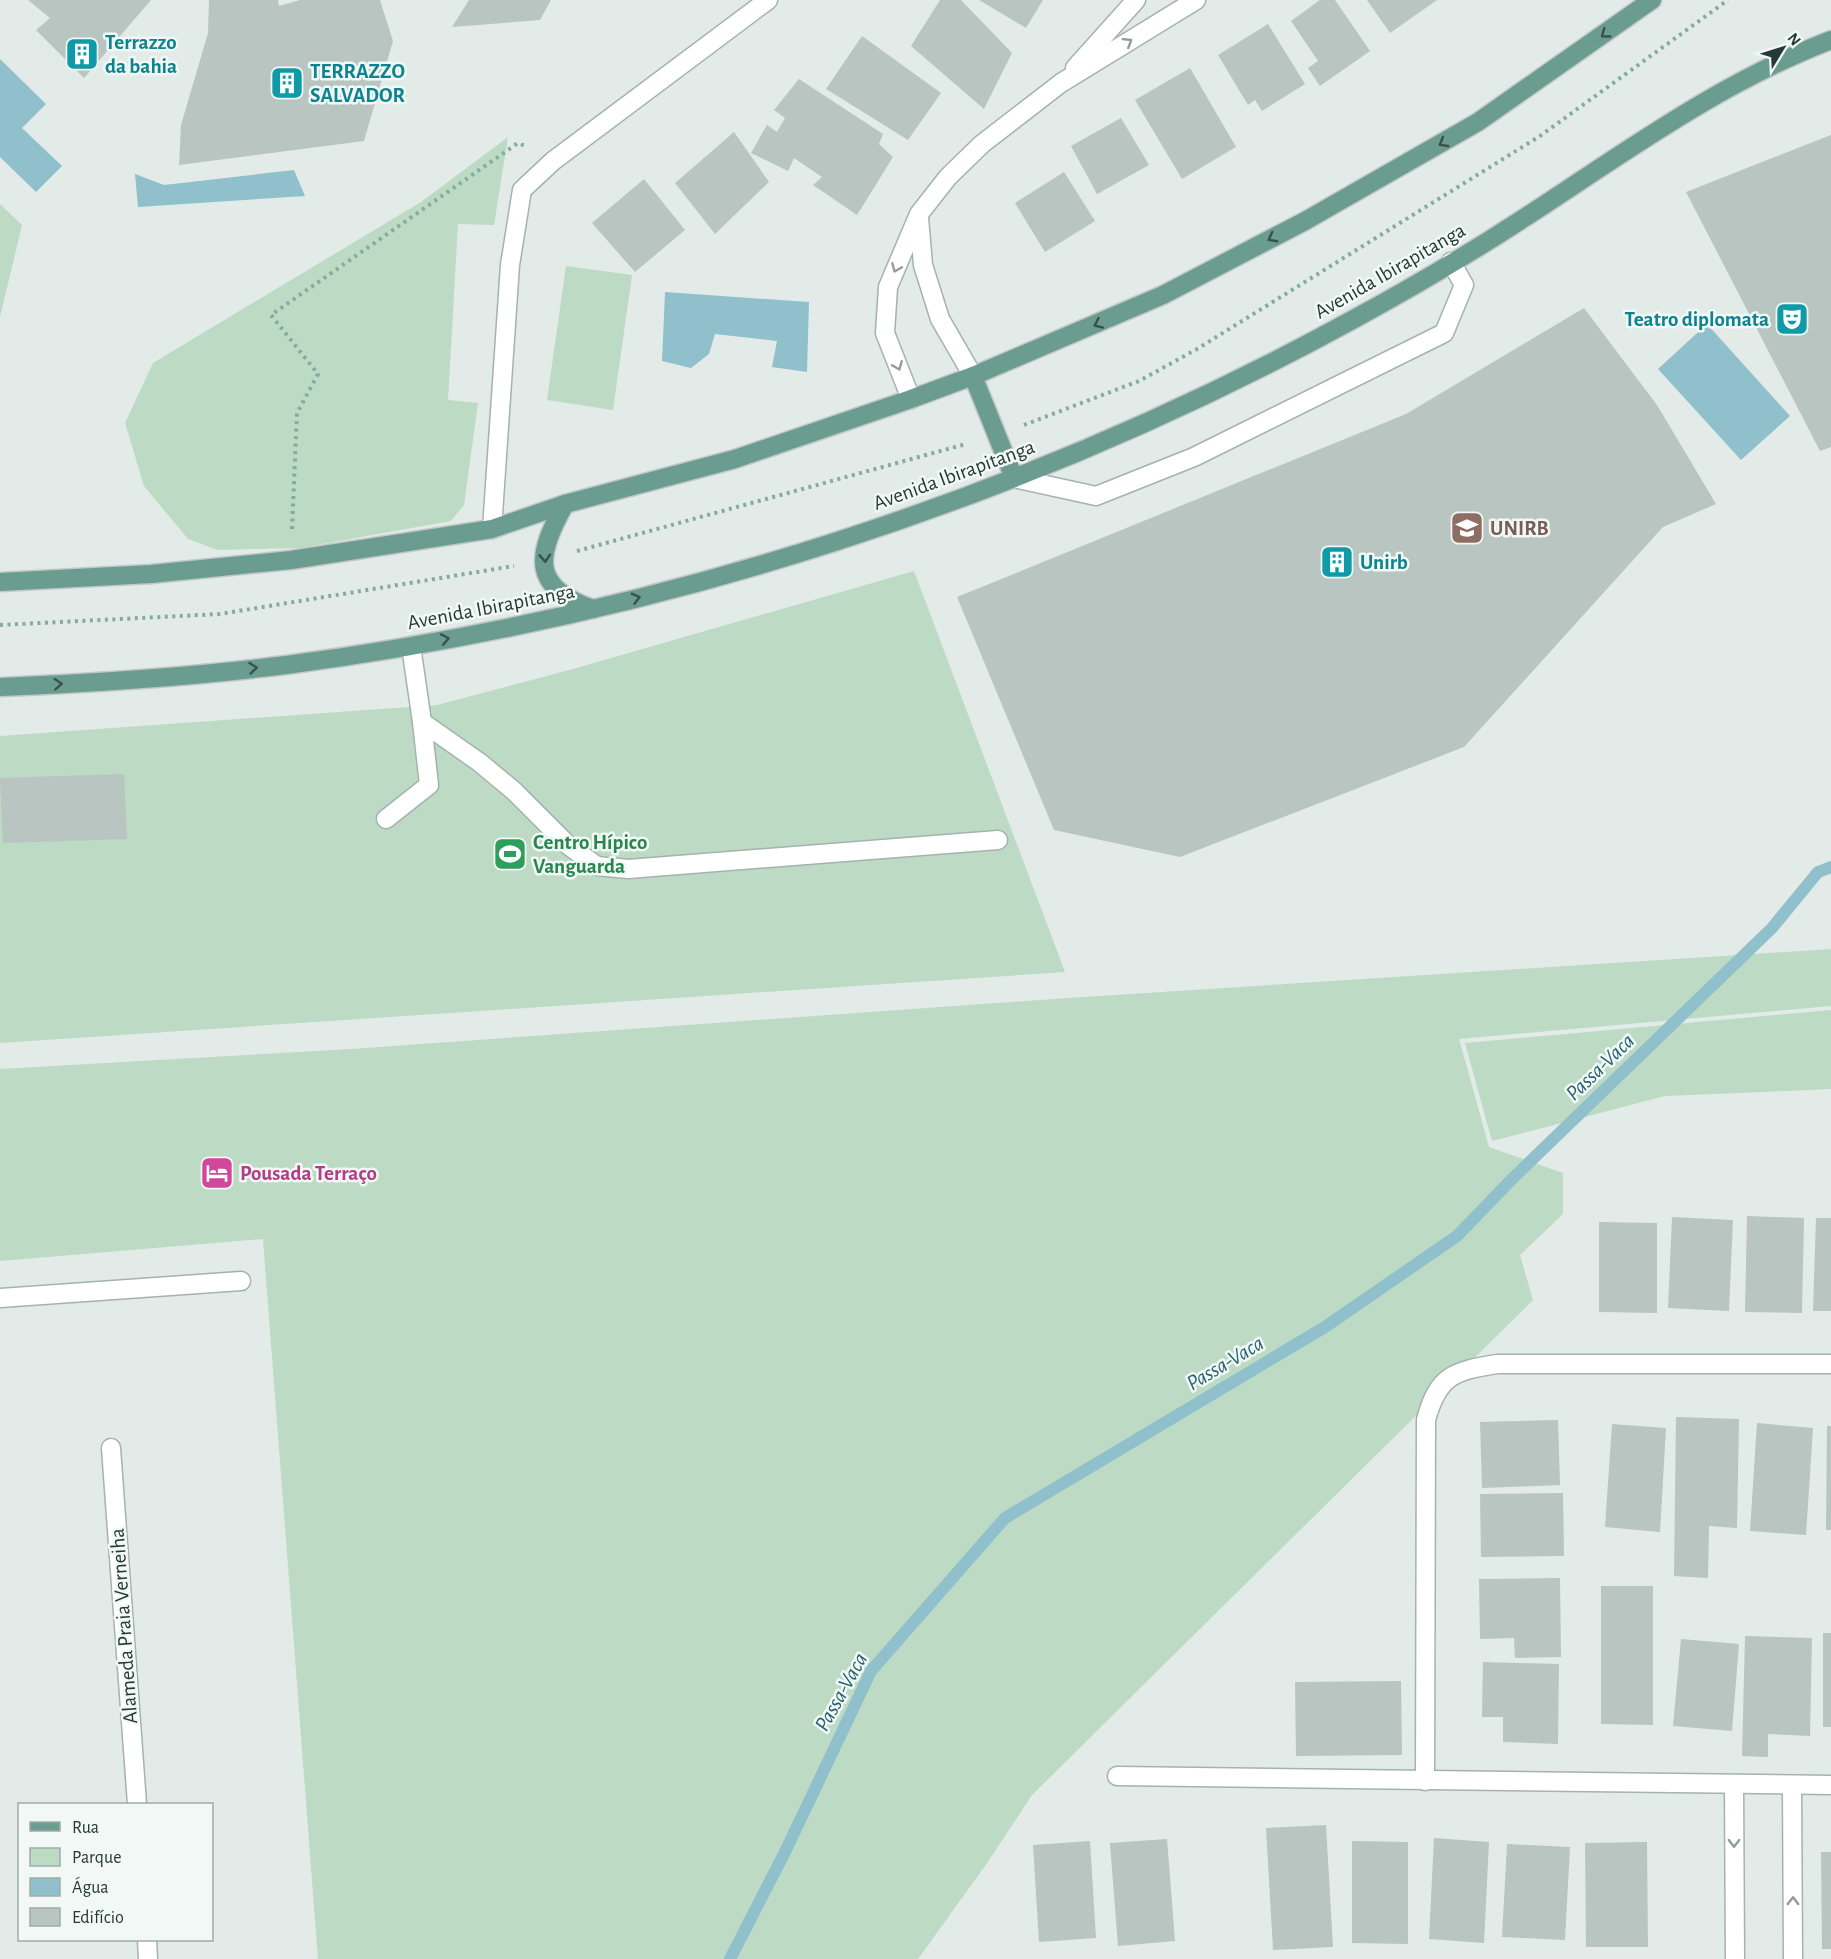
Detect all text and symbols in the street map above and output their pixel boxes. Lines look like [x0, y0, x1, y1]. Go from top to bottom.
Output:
north arrow [1753, 18, 1813, 78]
one-way arrow [1600, 27, 1611, 38]
text: N [1784, 30, 1804, 49]
place label: Terrazzo da bahia [105, 32, 177, 77]
building icon: Terrazzo da bahia [64, 36, 100, 72]
one-way arrow [1122, 37, 1132, 49]
place label: TERRAZZO SALVADOR [310, 61, 405, 106]
building icon: TERRAZZO SALVADOR [269, 65, 305, 101]
one-way arrow [1438, 135, 1449, 147]
street label: Avenida Ibirapitanga [1311, 219, 1469, 323]
one-way arrow [1268, 231, 1279, 242]
one-way arrow [891, 261, 903, 272]
theatre icon: Teatro diplomata [1774, 301, 1810, 337]
place label: Teatro diplomata [1624, 309, 1769, 330]
one-way arrow [1093, 317, 1104, 329]
one-way arrow [891, 360, 903, 371]
street label: Avenida Ibirapitanga [870, 436, 1038, 514]
school or university icon: UNIRB [1449, 510, 1485, 546]
place label: UNIRB [1490, 518, 1549, 539]
building icon: Unirb [1319, 544, 1355, 580]
place label: Unirb [1360, 552, 1408, 573]
one-way arrow [539, 553, 552, 562]
street label: Avenida Ibirapitanga [405, 580, 577, 634]
one-way arrow [631, 593, 641, 606]
one-way arrow [440, 633, 450, 646]
one-way arrow [248, 663, 257, 675]
one-way arrow [54, 678, 63, 691]
place label: Centro Hípico Vanguarda [533, 832, 647, 877]
sports icon: Centro Hípico Vanguarda [492, 836, 528, 872]
water label: Passa-Vaca [1562, 1029, 1638, 1105]
hotel icon: Pousada Terraço [199, 1155, 235, 1191]
place label: Pousada Terraço [240, 1163, 377, 1184]
water label: Passa-Vaca [1183, 1332, 1267, 1394]
street label: Alameda Praia Verneiha [107, 1527, 141, 1725]
water label: Passa-Vaca [811, 1649, 871, 1735]
legend [18, 1803, 213, 1941]
text: Rua [72, 1819, 99, 1837]
one-way arrow [1728, 1839, 1740, 1848]
text: Parque [72, 1849, 121, 1867]
text: Água [72, 1876, 109, 1897]
one-way arrow [1787, 1896, 1799, 1905]
text: Edifício [72, 1909, 124, 1927]

